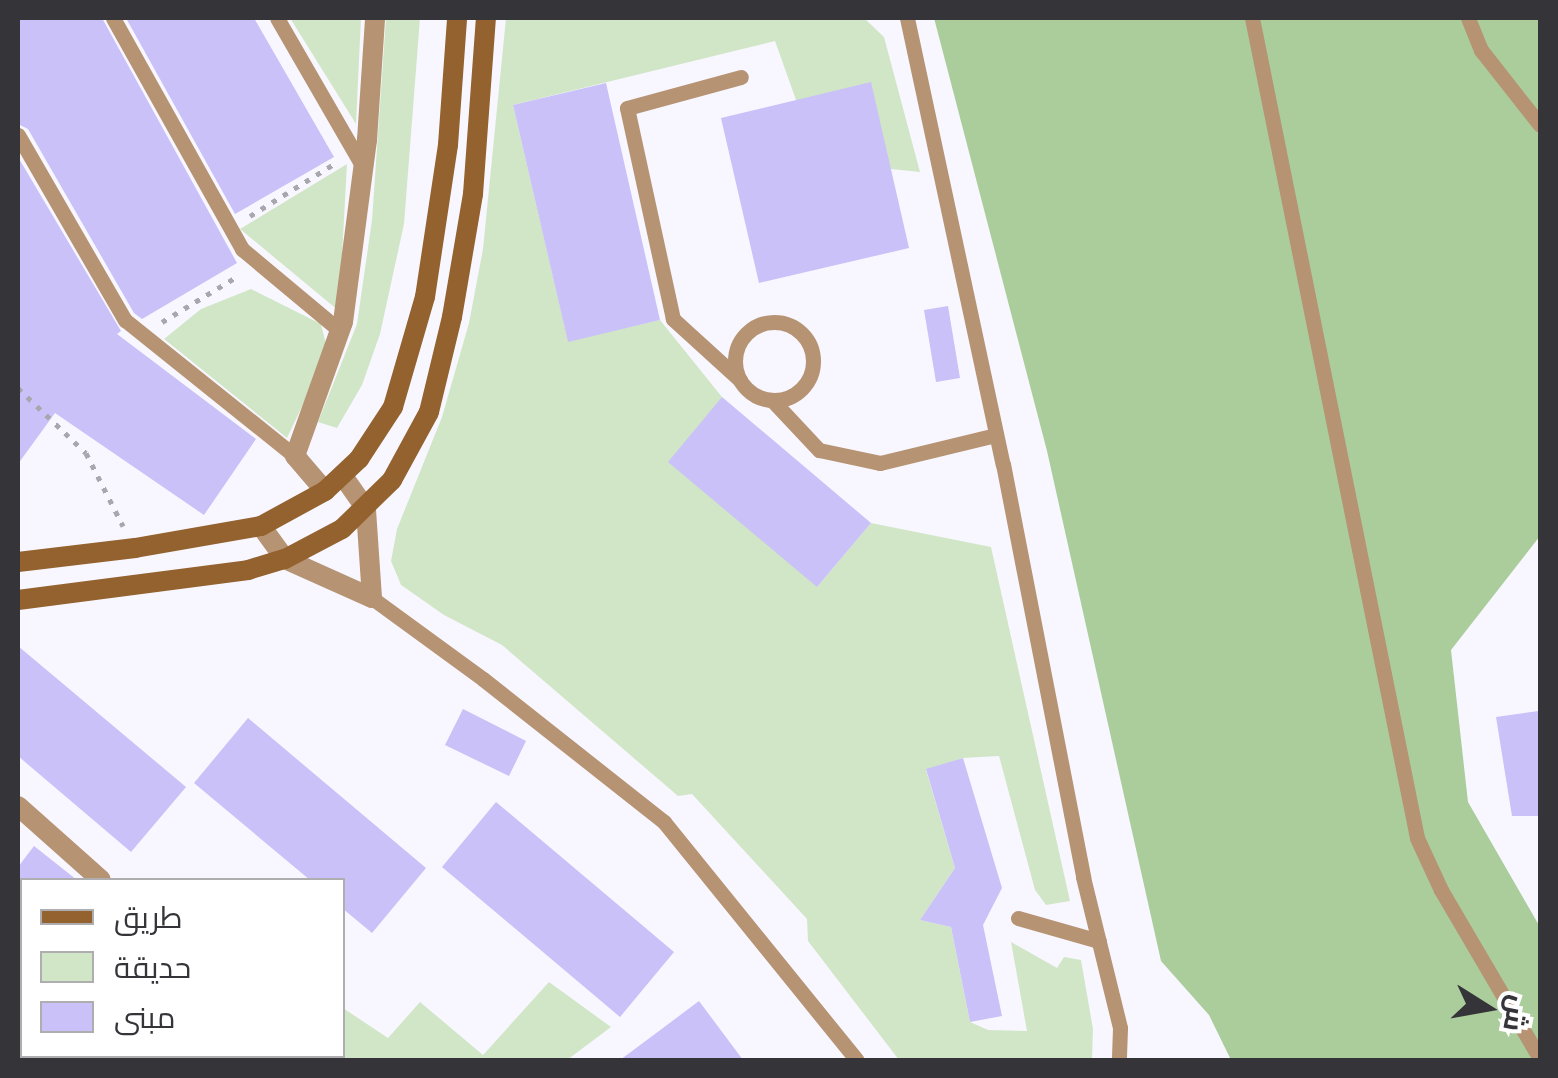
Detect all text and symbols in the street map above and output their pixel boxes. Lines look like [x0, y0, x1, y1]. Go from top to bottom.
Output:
legend [20, 878, 345, 1058]
text: طريق [114, 898, 183, 934]
text: حديقة [114, 948, 191, 984]
north arrow [1438, 958, 1538, 1058]
text: ش [1497, 993, 1538, 1035]
text: مبنى [114, 998, 175, 1034]

